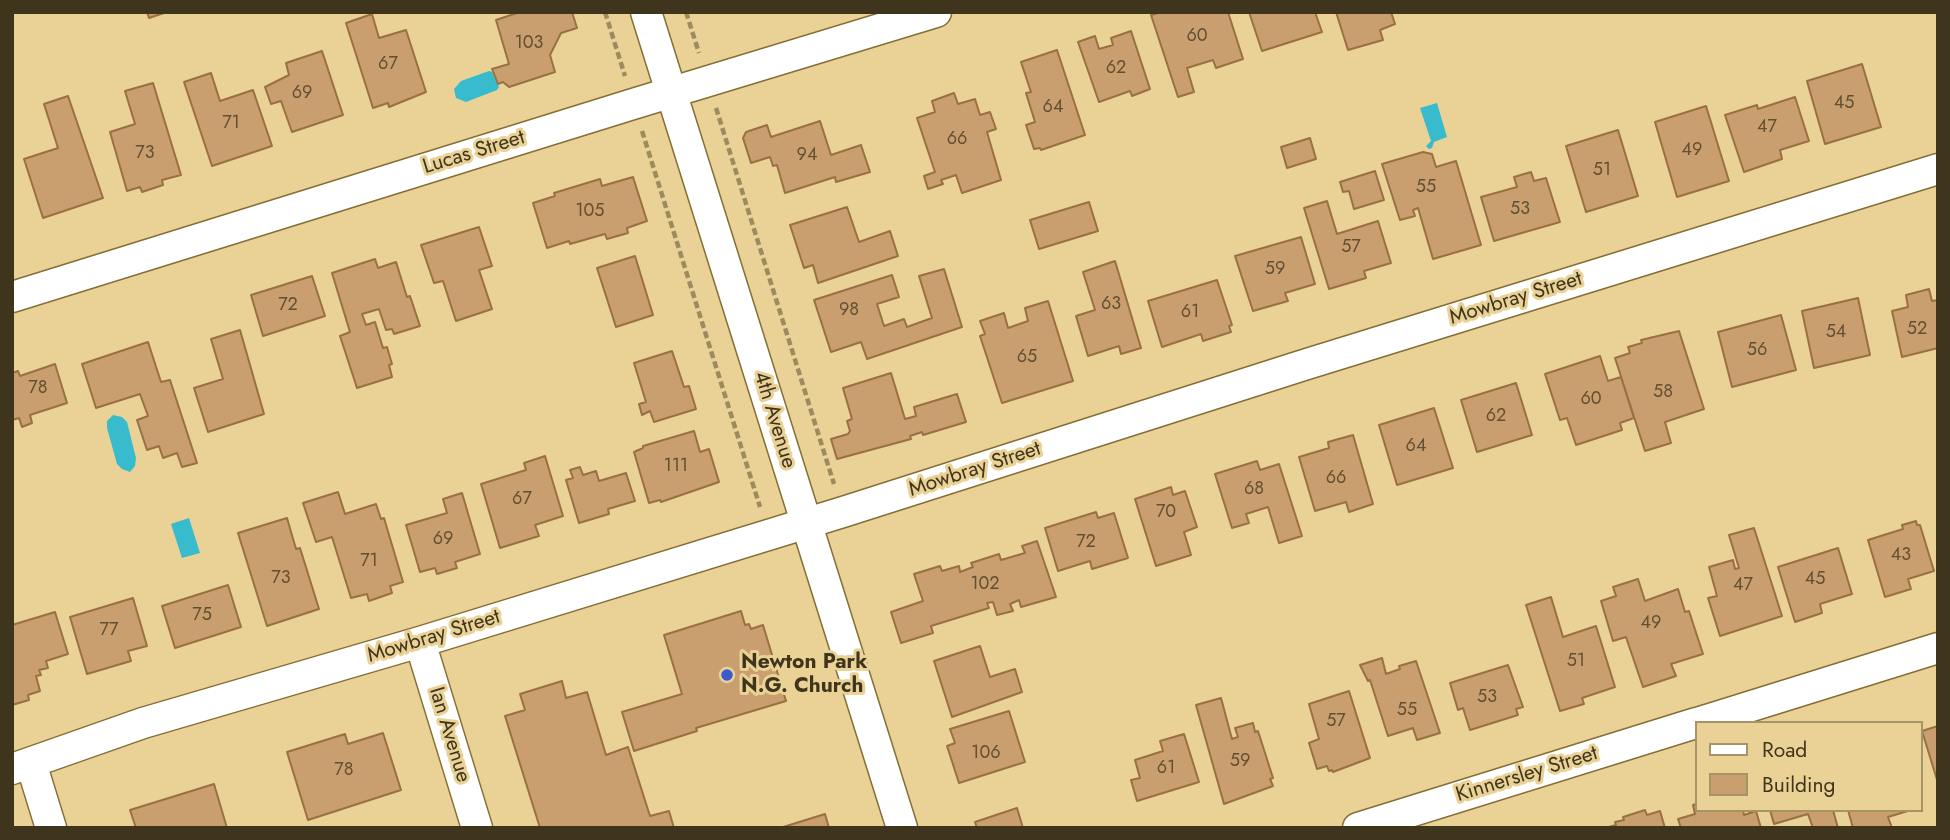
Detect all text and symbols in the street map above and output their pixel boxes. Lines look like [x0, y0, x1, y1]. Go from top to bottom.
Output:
house number: 60 [1186, 26, 1208, 48]
house number: 103 [515, 33, 543, 55]
house number: 67 [378, 54, 398, 76]
house number: 62 [1106, 58, 1126, 80]
house number: 69 [292, 83, 312, 105]
house number: 45 [1834, 93, 1854, 115]
house number: 64 [1043, 97, 1063, 119]
house number: 71 [222, 113, 240, 135]
house number: 47 [1757, 117, 1777, 139]
street label: Lucas Street [420, 126, 528, 180]
house number: 66 [947, 129, 967, 151]
house number: 49 [1682, 140, 1702, 162]
house number: 73 [135, 143, 155, 165]
house number: 94 [797, 145, 817, 167]
house number: 51 [1593, 160, 1611, 182]
house number: 55 [1416, 177, 1436, 199]
house number: 53 [1510, 199, 1530, 221]
house number: 105 [575, 201, 605, 223]
house number: 57 [1341, 237, 1361, 259]
house number: 59 [1265, 259, 1285, 281]
street label: Mowbray Street [1447, 267, 1585, 331]
house number: 63 [1101, 294, 1121, 316]
house number: 72 [278, 295, 298, 317]
house number: 98 [839, 300, 859, 322]
house number: 61 [1181, 302, 1199, 324]
house number: 52 [1907, 319, 1927, 341]
house number: 54 [1826, 322, 1846, 344]
house number: 56 [1747, 340, 1767, 362]
house number: 65 [1017, 347, 1037, 369]
street label: 4th Avenue [747, 368, 801, 472]
house number: 78 [28, 378, 48, 400]
house number: 58 [1653, 382, 1673, 404]
house number: 60 [1580, 389, 1602, 411]
house number: 62 [1486, 406, 1506, 428]
house number: 64 [1406, 436, 1426, 458]
street label: Mowbray Street [906, 437, 1044, 503]
house number: 111 [664, 456, 688, 478]
house number: 66 [1326, 468, 1346, 490]
house number: 68 [1244, 479, 1264, 501]
house number: 67 [512, 489, 532, 511]
house number: 70 [1156, 502, 1176, 524]
house number: 69 [433, 529, 453, 551]
house number: 72 [1076, 532, 1096, 554]
house number: 43 [1891, 545, 1911, 567]
house number: 71 [360, 551, 378, 573]
house number: 73 [271, 568, 291, 590]
house number: 45 [1805, 569, 1825, 591]
house number: 102 [970, 574, 1000, 596]
house number: 47 [1733, 575, 1753, 597]
house number: 75 [192, 605, 212, 627]
street label: Mowbray Street [365, 605, 503, 669]
house number: 49 [1641, 613, 1661, 635]
house number: 77 [100, 620, 118, 642]
place label: Newton Park N.G. Church [741, 650, 867, 700]
house number: 51 [1567, 651, 1585, 673]
marker: Newton Park N.G. Church [719, 667, 735, 683]
street label: Ian Avenue [423, 684, 475, 786]
house number: 53 [1477, 687, 1497, 709]
house number: 55 [1397, 700, 1417, 722]
house number: 57 [1326, 711, 1346, 733]
legend [1694, 721, 1922, 812]
text: Road [1762, 735, 1807, 765]
street label: Kinnersley Street [1453, 741, 1601, 809]
house number: 106 [971, 743, 1001, 765]
house number: 59 [1230, 751, 1250, 773]
house number: 61 [1157, 758, 1175, 780]
house number: 78 [334, 760, 354, 782]
text: Building [1762, 770, 1835, 800]

